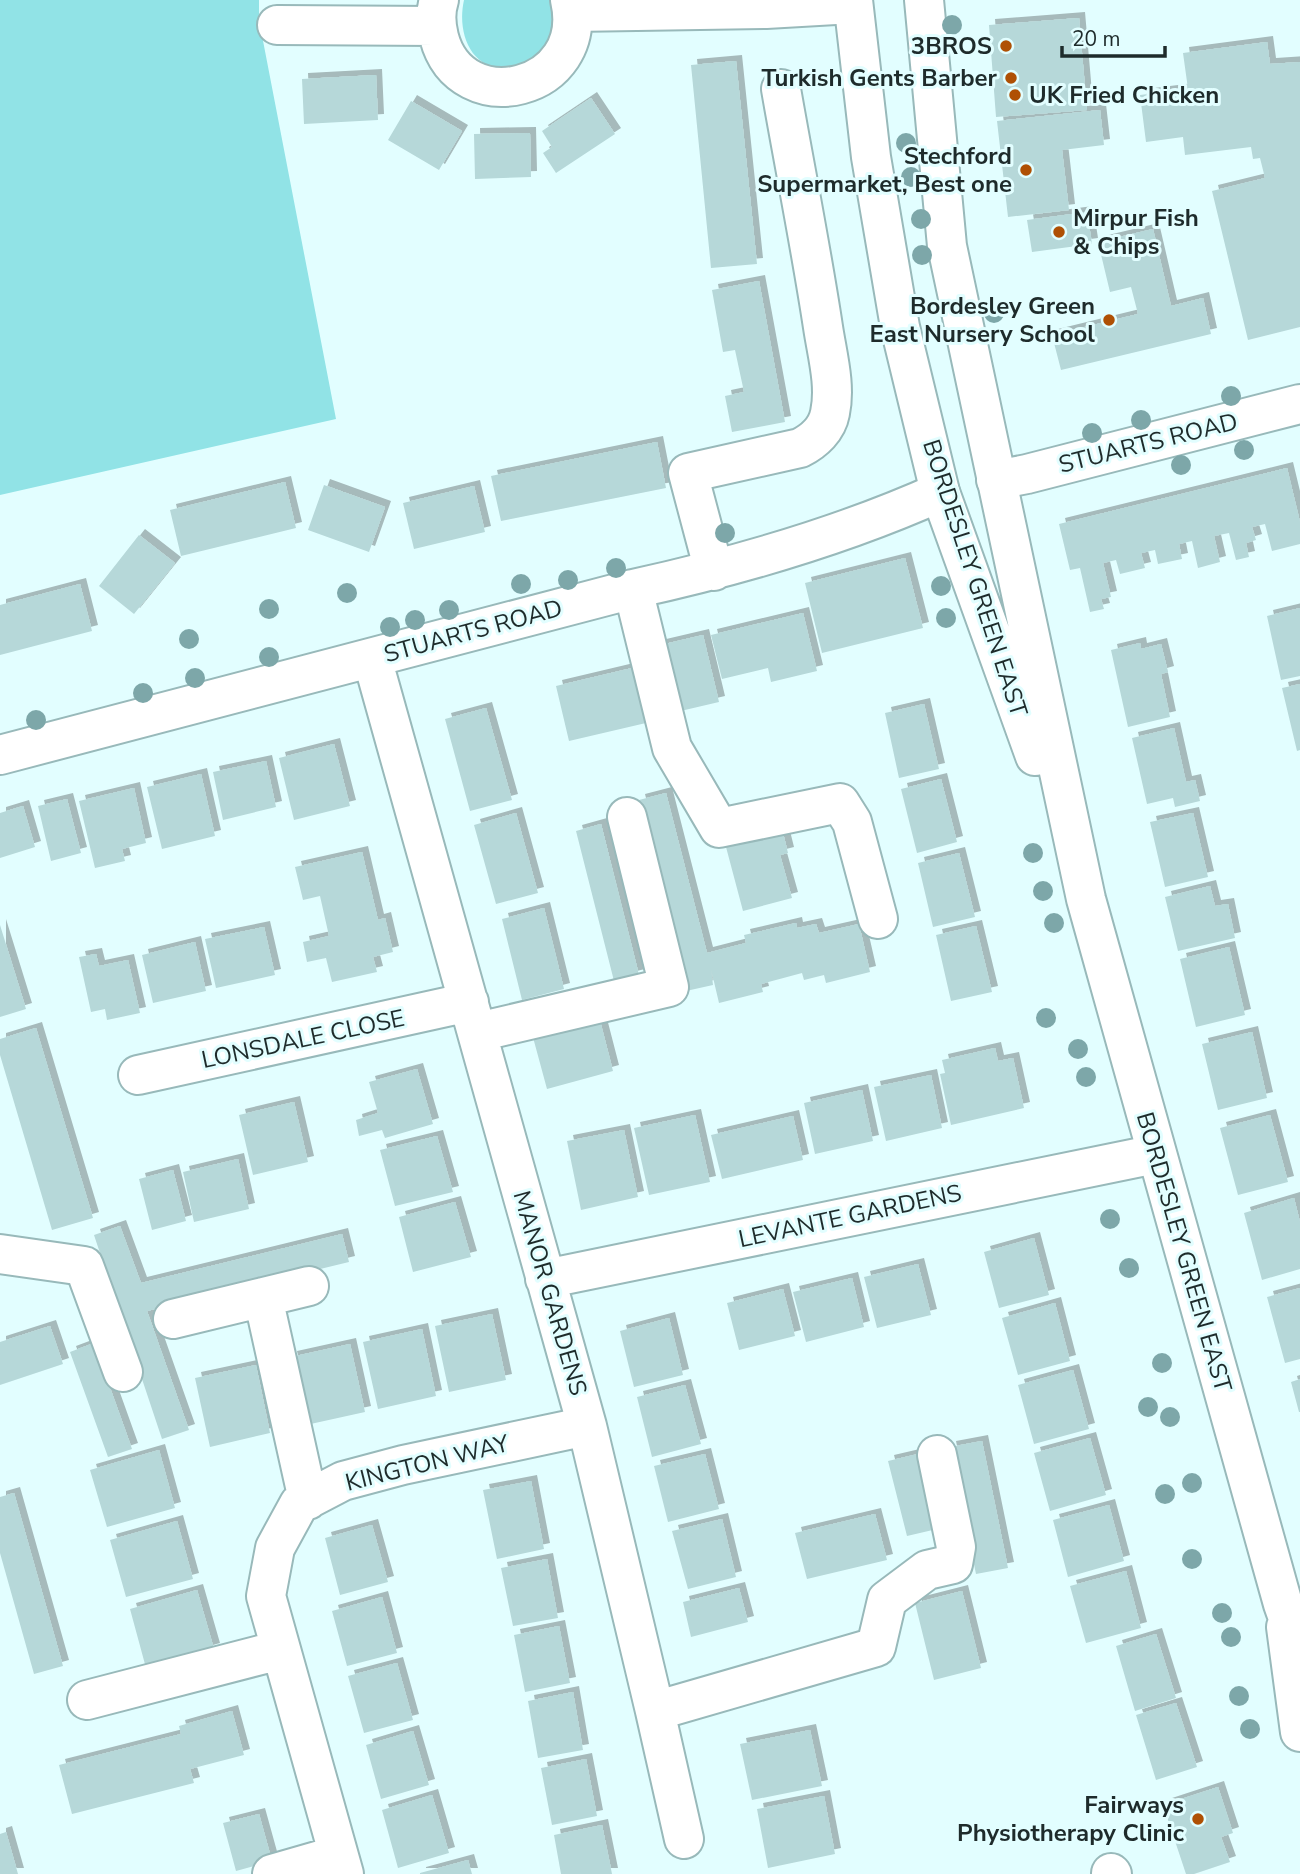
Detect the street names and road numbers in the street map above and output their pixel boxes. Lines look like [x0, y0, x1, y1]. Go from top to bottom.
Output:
street label: STUARTS ROAD [1055, 405, 1241, 481]
street label: BORDESLEY GREEN EAST [915, 435, 1035, 721]
street label: STUARTS ROAD [380, 592, 566, 670]
street label: LONSDALE CLOSE [199, 1002, 407, 1076]
street label: BORDESLEY GREEN EAST [1129, 1108, 1239, 1396]
street label: LEVANTE GARDENS [736, 1177, 964, 1255]
street label: MANOR GARDENS [505, 1187, 595, 1399]
street label: KINGTON WAY [342, 1427, 513, 1499]

